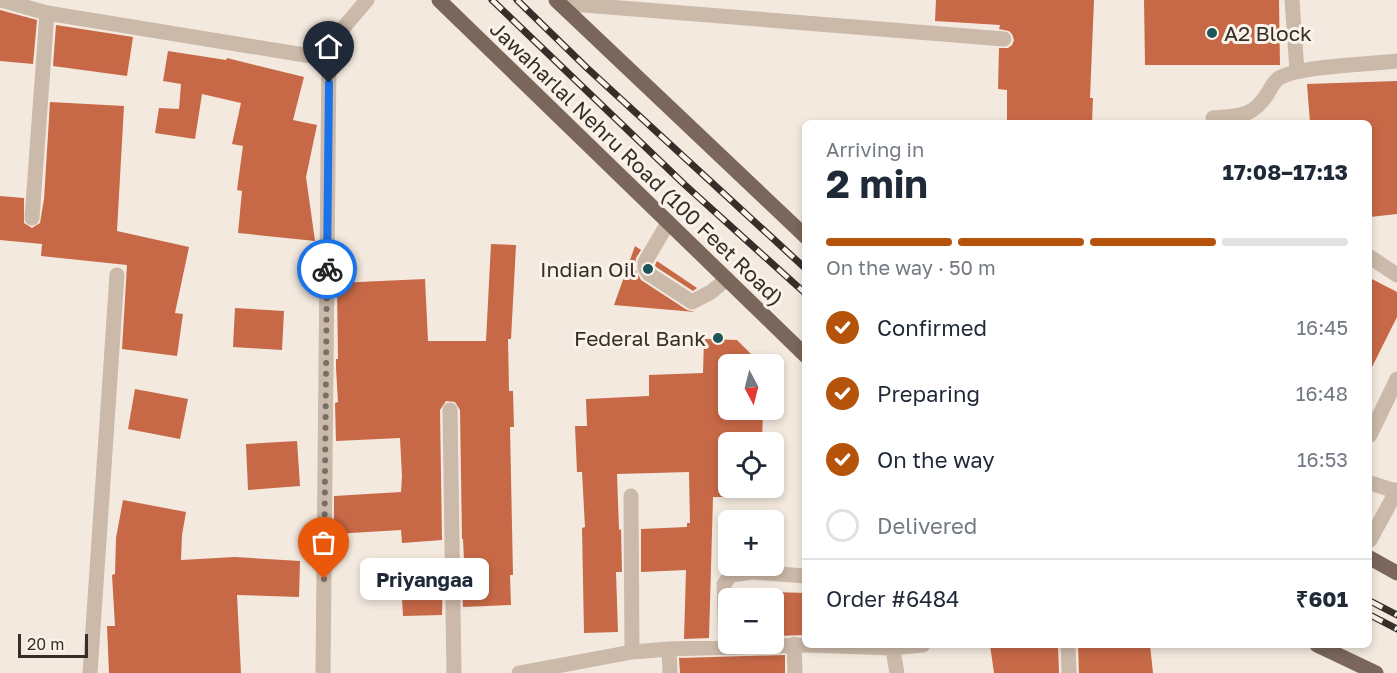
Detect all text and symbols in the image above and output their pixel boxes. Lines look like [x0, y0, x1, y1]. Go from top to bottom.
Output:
street label: Jawaharlal Nehru Road (100 Feet Road) [485, 15, 789, 311]
place label: A2 Block [1224, 20, 1312, 46]
pin [303, 21, 354, 83]
marker: A2 Block [1205, 26, 1219, 40]
icon: home [312, 30, 345, 63]
text: Arriving in [826, 137, 924, 161]
text: 17:08–17:13 [1222, 158, 1348, 185]
text: 2 min [826, 160, 928, 207]
courier [297, 239, 357, 299]
icon: bike [311, 253, 344, 286]
text: On the way · 50 m [826, 255, 996, 279]
place label: Indian Oil [540, 256, 636, 282]
marker: Indian Oil [641, 262, 655, 276]
icon: check [826, 311, 859, 344]
text: Confirmed [877, 314, 987, 341]
text: 16:45 [1296, 315, 1348, 339]
place label: Federal Bank [574, 325, 706, 351]
marker: Federal Bank [711, 331, 725, 345]
north arrow [718, 354, 784, 420]
map controls [718, 354, 784, 654]
icon: check [826, 377, 859, 410]
text: Preparing [877, 380, 980, 407]
text: 16:48 [1296, 381, 1348, 405]
button: locate [718, 432, 784, 498]
icon: check [826, 443, 859, 476]
text: On the way [877, 446, 995, 473]
text: 16:53 [1297, 447, 1348, 471]
button: + [718, 510, 784, 576]
text: Delivered [877, 512, 977, 539]
pin [298, 517, 349, 579]
icon: bag [307, 526, 340, 559]
callout: Priyangaa [360, 558, 489, 600]
text: Priyangaa [376, 567, 473, 591]
text: Order #6484 [826, 585, 960, 612]
text: ₹601 [1296, 585, 1348, 612]
button: − [718, 588, 784, 654]
scale bar [18, 631, 88, 658]
text: 20 m [27, 634, 64, 654]

